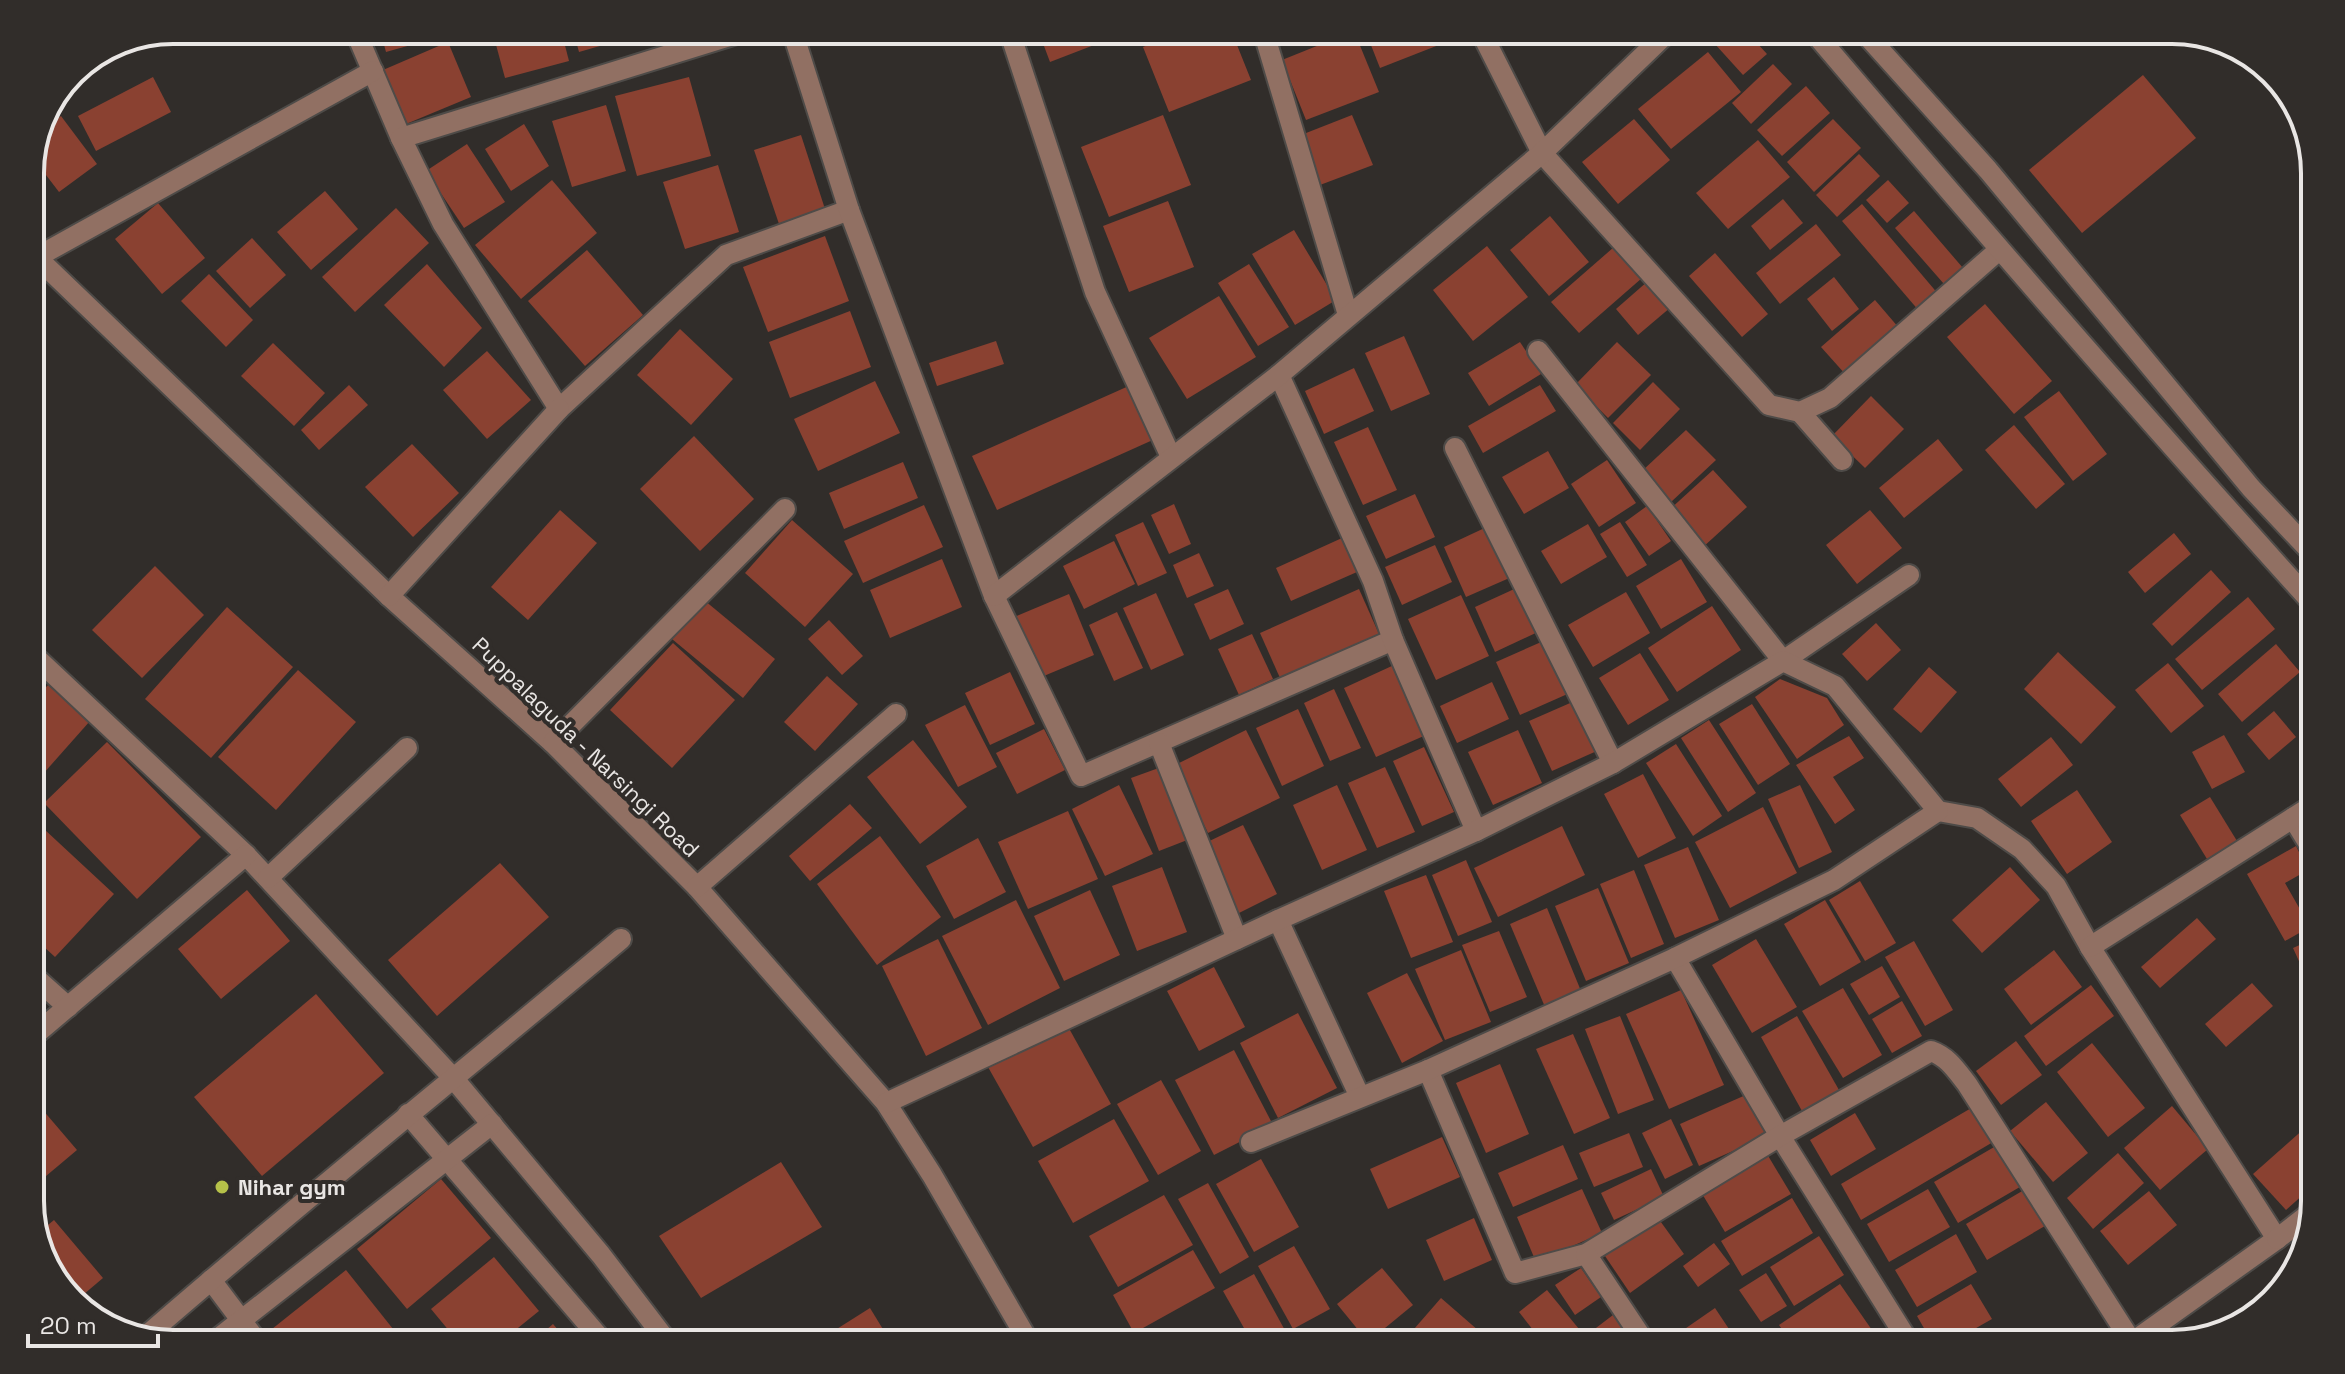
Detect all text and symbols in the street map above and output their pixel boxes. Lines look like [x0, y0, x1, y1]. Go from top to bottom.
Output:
street label: Puppalaguda - Narsingi Road [467, 631, 705, 863]
place label: Nihar gym [238, 1173, 346, 1201]
marker: Nihar gym [213, 1178, 231, 1196]
scale bar [28, 1298, 158, 1348]
text: 20 m [40, 1310, 97, 1341]

